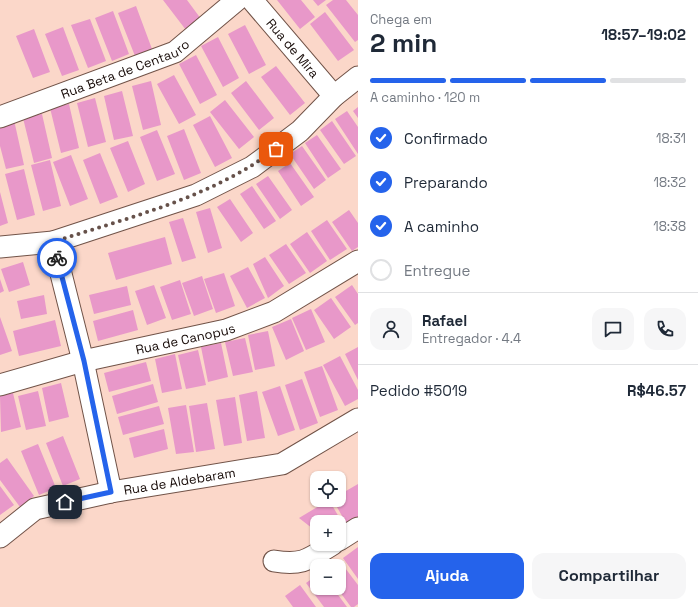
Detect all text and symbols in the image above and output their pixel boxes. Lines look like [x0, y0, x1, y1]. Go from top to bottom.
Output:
text: Chega em [370, 11, 432, 28]
street label: Rua de Mira [263, 15, 323, 82]
text: 18:57–19:02 [601, 25, 686, 44]
text: 2 min [370, 26, 437, 60]
street label: Rua Beta de Centauro [58, 35, 193, 102]
text: A caminho · 120 m [370, 89, 480, 106]
icon: check [370, 127, 392, 149]
text: Confirmado [404, 129, 488, 148]
text: 18:31 [656, 130, 686, 147]
pin [259, 132, 293, 166]
icon: bag [265, 138, 287, 160]
icon: check [370, 171, 392, 193]
text: Preparando [404, 173, 488, 192]
text: 18:32 [653, 174, 686, 191]
icon: check [370, 215, 392, 237]
text: A caminho [404, 217, 479, 236]
text: 18:38 [653, 218, 686, 235]
courier [37, 238, 77, 278]
icon: bike [46, 247, 68, 269]
text: Entregue [404, 261, 470, 280]
button: person [370, 308, 412, 350]
button: chat [592, 308, 634, 350]
button: phone [644, 308, 686, 350]
text: Rafael [422, 311, 467, 330]
street label: Rua de Canopus [134, 319, 238, 358]
text: Entregador · 4.4 [422, 330, 521, 347]
text: Pedido #5019 [370, 381, 467, 400]
text: R$46.57 [627, 381, 686, 400]
street label: Rua de Aldebaram [122, 463, 236, 498]
map controls [310, 471, 346, 595]
button: locate [310, 471, 346, 507]
pin [48, 485, 82, 519]
icon: home [54, 491, 76, 513]
button: + [310, 515, 346, 551]
button: Ajuda [370, 553, 524, 599]
button: Compartilhar [532, 553, 686, 599]
button: − [310, 559, 346, 595]

